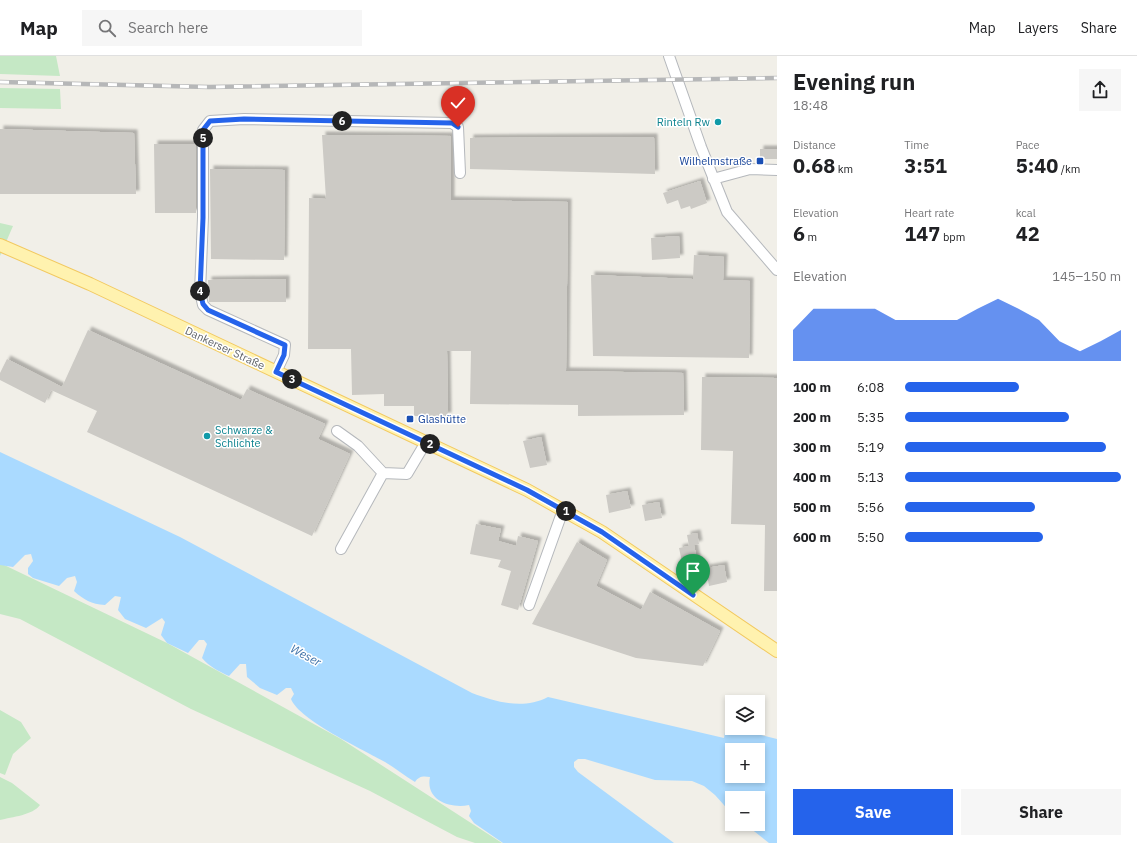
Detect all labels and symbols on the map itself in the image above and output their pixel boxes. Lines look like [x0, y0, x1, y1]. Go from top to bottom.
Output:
pin [441, 86, 475, 127]
pin: 6 [332, 111, 352, 131]
place label: Rinteln Rw [657, 115, 711, 129]
marker: Rinteln Rw [713, 117, 723, 127]
pin: 5 [193, 128, 213, 148]
place label: Wilhelmstraße [679, 154, 752, 168]
marker: Wilhelmstraße [755, 156, 765, 166]
pin: 4 [190, 281, 210, 301]
street label: Dankerser Straße [183, 323, 267, 373]
pin: 3 [282, 369, 302, 389]
place label: Glashütte [418, 412, 466, 426]
marker: Glashütte [405, 414, 415, 424]
place label: Schwarze & Schlichte [215, 423, 273, 450]
marker: Schwarze & Schlichte [202, 431, 212, 441]
pin: 2 [420, 434, 440, 454]
pin: 1 [556, 501, 576, 521]
pin [676, 554, 710, 595]
water label: Weser [288, 641, 324, 670]

